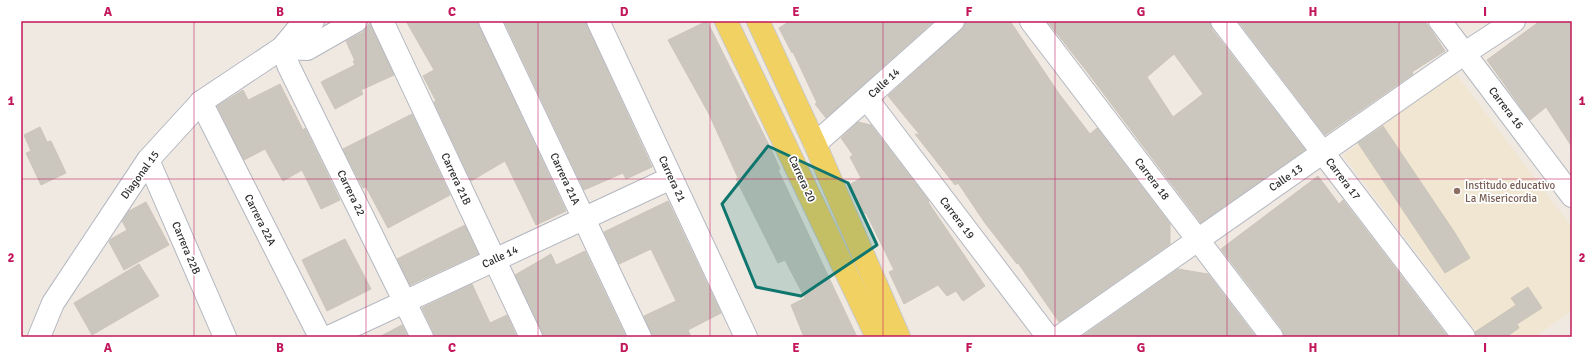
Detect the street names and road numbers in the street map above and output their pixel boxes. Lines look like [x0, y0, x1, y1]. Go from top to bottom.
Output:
street label: Calle 14 [865, 65, 903, 101]
street label: Carrera 16 [1486, 84, 1526, 132]
street label: Diagonal 15 [118, 148, 162, 202]
street label: Carrera 21B [438, 151, 474, 207]
street label: Carrera 21A [547, 151, 583, 207]
street label: Carrera 21 [656, 154, 688, 204]
street label: Carrera 20 [786, 154, 818, 204]
street label: Carrera 18 [1132, 155, 1172, 203]
street label: Carrera 17 [1323, 155, 1363, 203]
street label: Calle 13 [1267, 162, 1305, 194]
street label: Carrera 22 [334, 168, 368, 218]
street label: Carrera 22A [241, 192, 279, 248]
street label: Carrera 19 [937, 194, 977, 242]
street label: Carrera 22B [169, 220, 203, 277]
street label: Calle 14 [480, 243, 520, 271]

